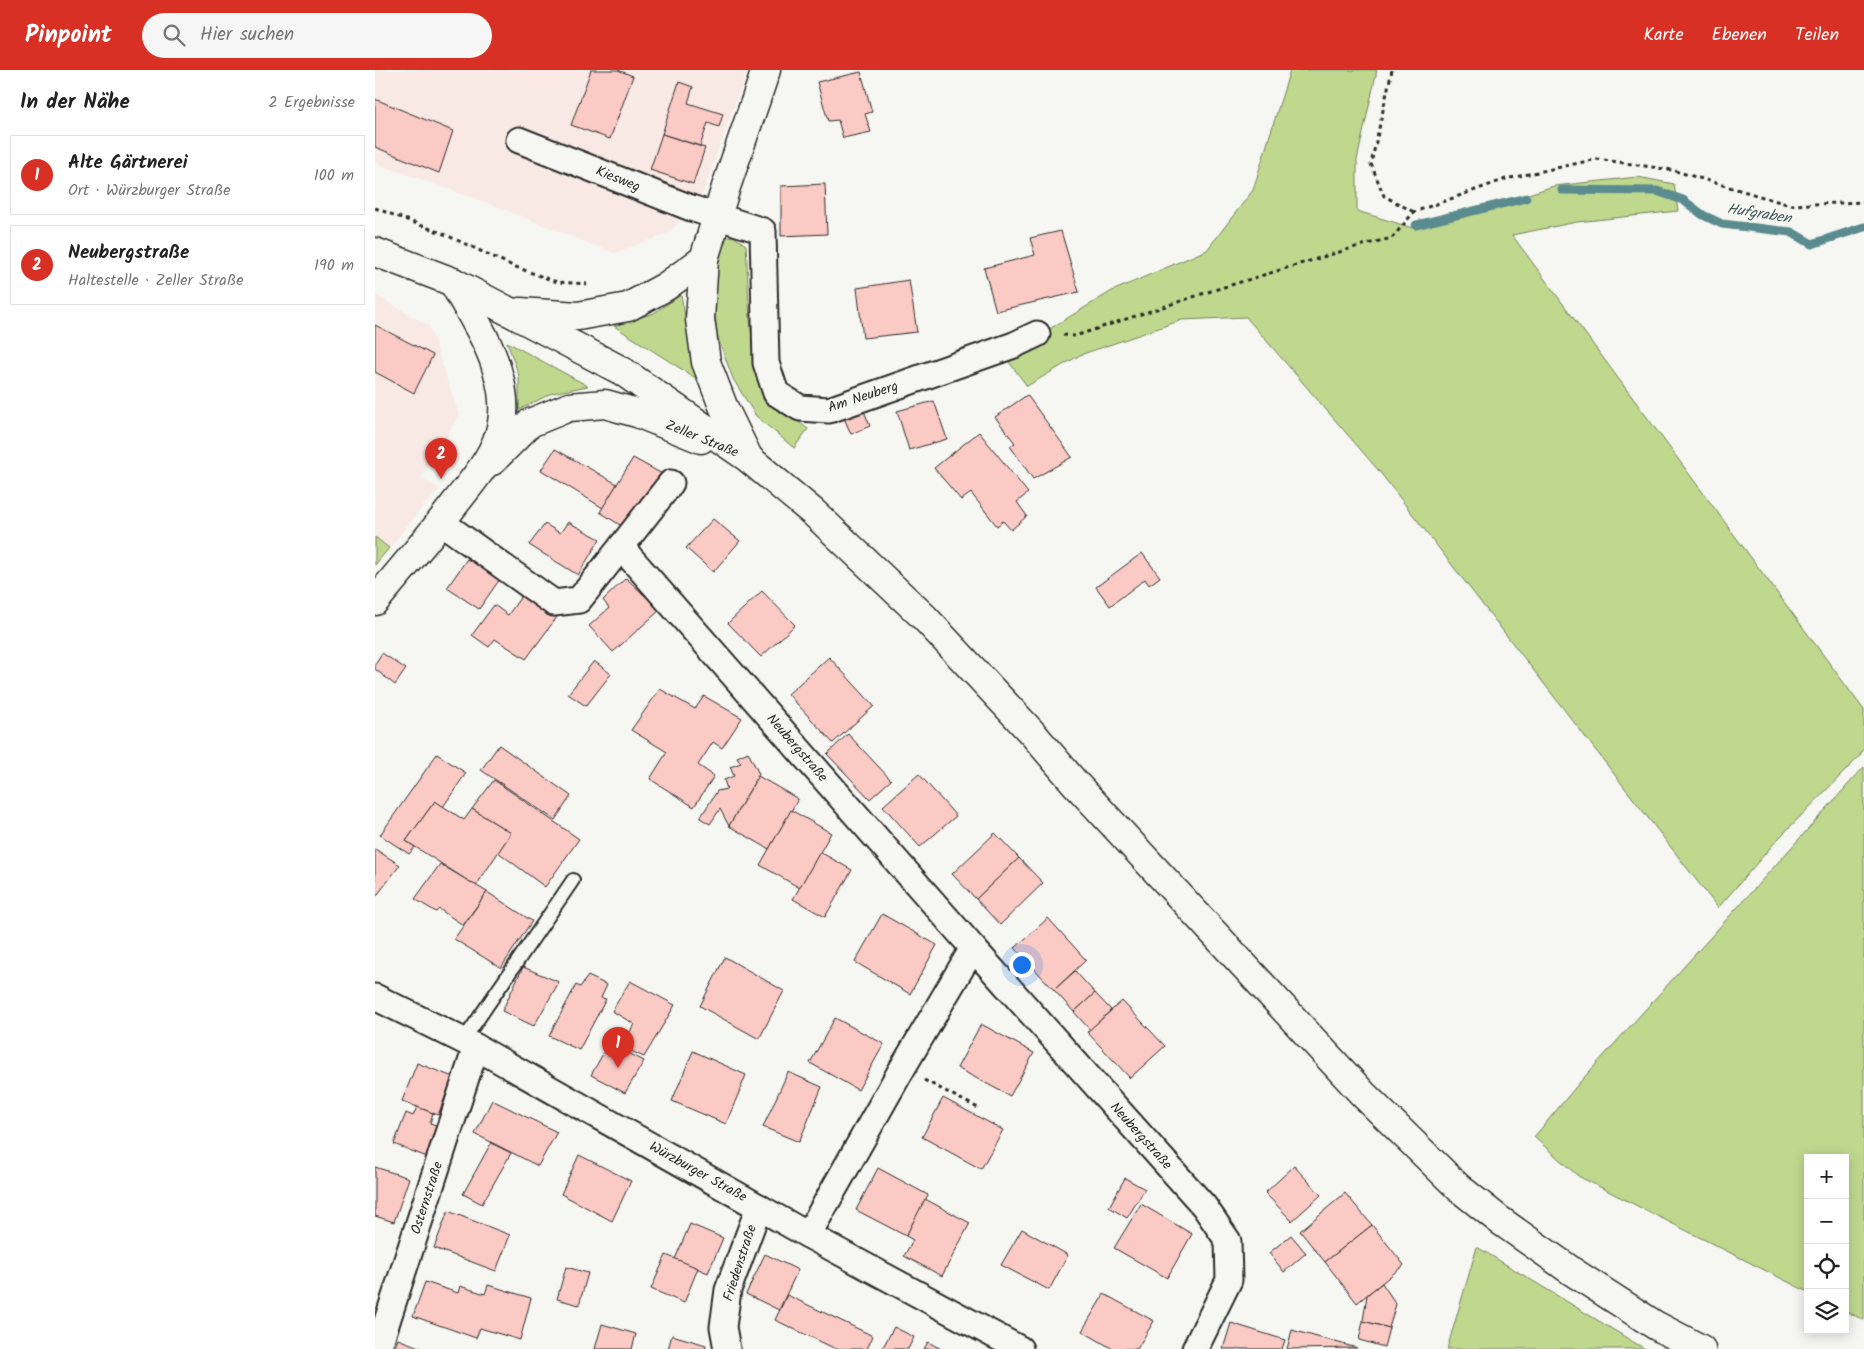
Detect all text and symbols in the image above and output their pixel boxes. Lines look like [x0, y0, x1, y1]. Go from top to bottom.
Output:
search box [142, 13, 492, 58]
text: Pinpoint [25, 16, 112, 55]
text: Hier suchen [200, 20, 294, 50]
icon: search [160, 21, 188, 49]
text: Karte [1643, 21, 1684, 50]
text: Ebenen [1712, 21, 1767, 50]
text: Teilen [1795, 21, 1839, 50]
text: In der Nähe [20, 86, 130, 119]
text: 2 Ergebnisse [268, 90, 355, 115]
text: Alte Gärtnerei [68, 148, 188, 178]
street label: Kiesweg [592, 160, 644, 198]
text: 1 [35, 163, 39, 188]
text: 100 m [314, 163, 354, 188]
text: Ort · Würzburger Straße [68, 178, 230, 203]
water label: Hufgraben [1725, 197, 1794, 231]
text: Neubergstraße [68, 238, 189, 268]
text: 2 [32, 253, 42, 278]
text: 190 m [314, 253, 354, 278]
text: Haltestelle · Zeller Straße [68, 268, 243, 293]
street label: Am Neuberg [825, 375, 901, 419]
street label: Zeller Straße [662, 414, 742, 464]
pin: 2 [425, 438, 457, 479]
street label: Neubergstraße [761, 709, 833, 788]
your location [1009, 952, 1035, 978]
pin: 1 [602, 1027, 634, 1068]
street label: Neubergstraße [1105, 1097, 1178, 1175]
street label: Würzburger Straße [645, 1136, 752, 1208]
map controls [1804, 1154, 1849, 1334]
button: + [1804, 1154, 1849, 1199]
street label: Osternstraße [405, 1158, 449, 1237]
button: − [1804, 1199, 1849, 1244]
street label: Friedenstraße [717, 1221, 763, 1304]
button: locate [1804, 1244, 1849, 1289]
button: layers [1804, 1289, 1849, 1334]

